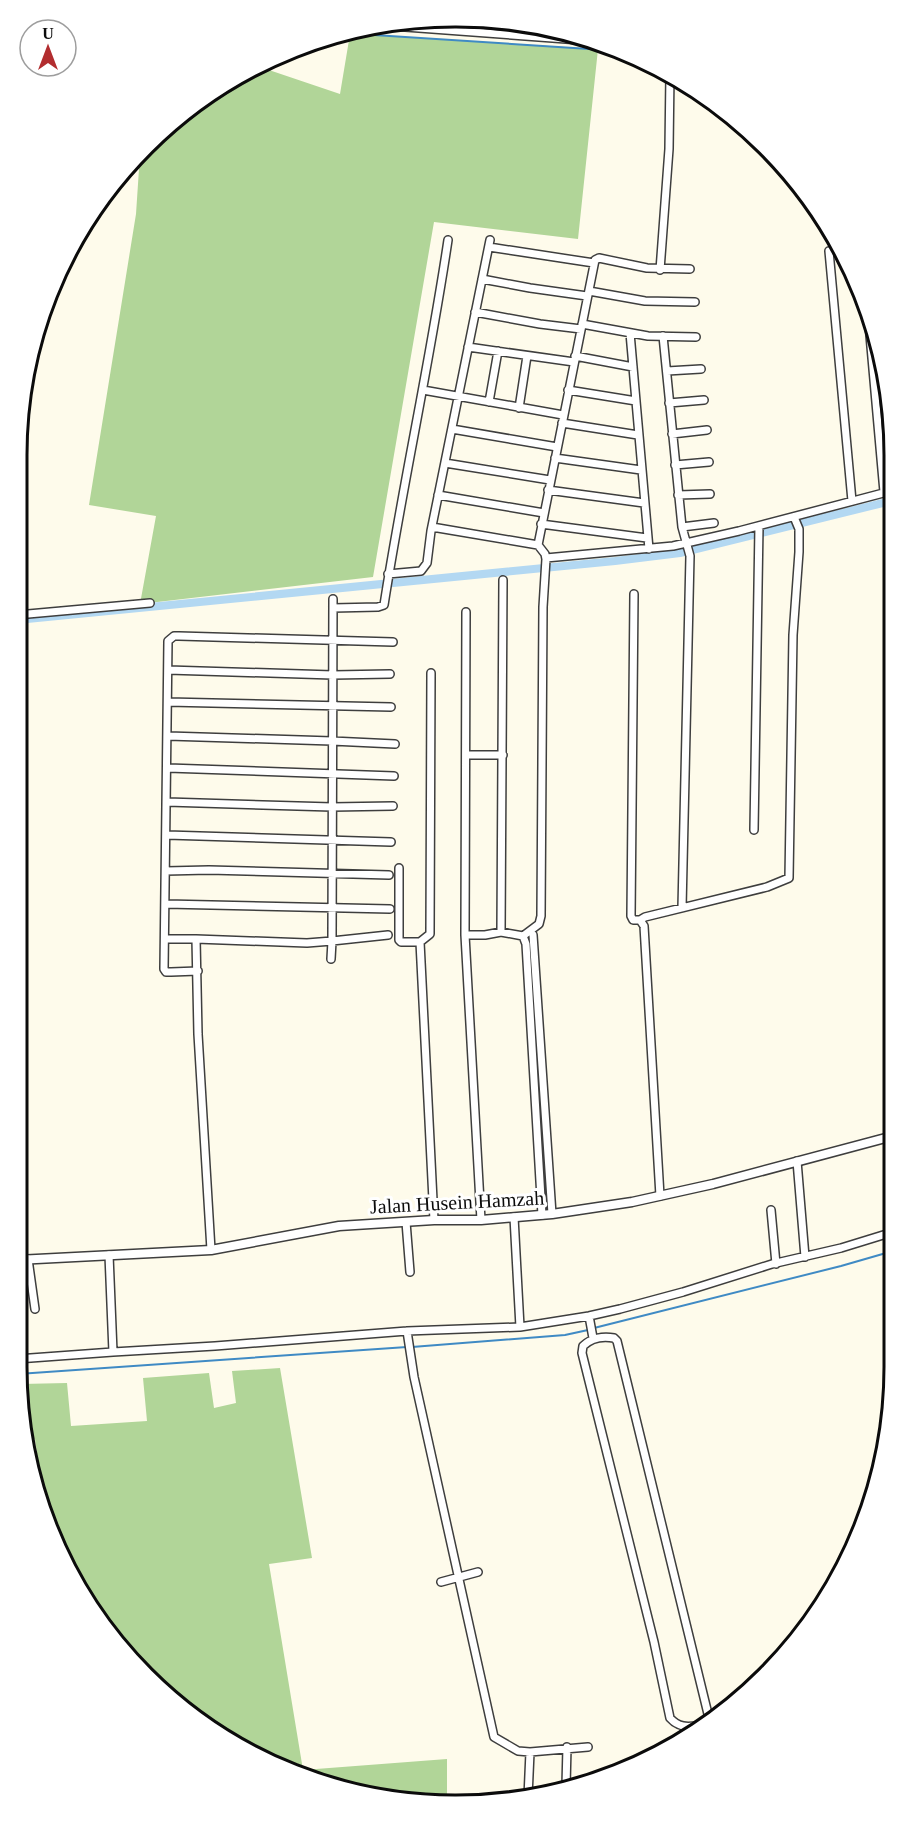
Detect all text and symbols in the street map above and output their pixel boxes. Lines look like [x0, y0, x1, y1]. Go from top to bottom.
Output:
north arrow [18, 18, 78, 78]
text: U [42, 25, 54, 42]
street label: Jalan Husein Hamzah [369, 1186, 545, 1218]

